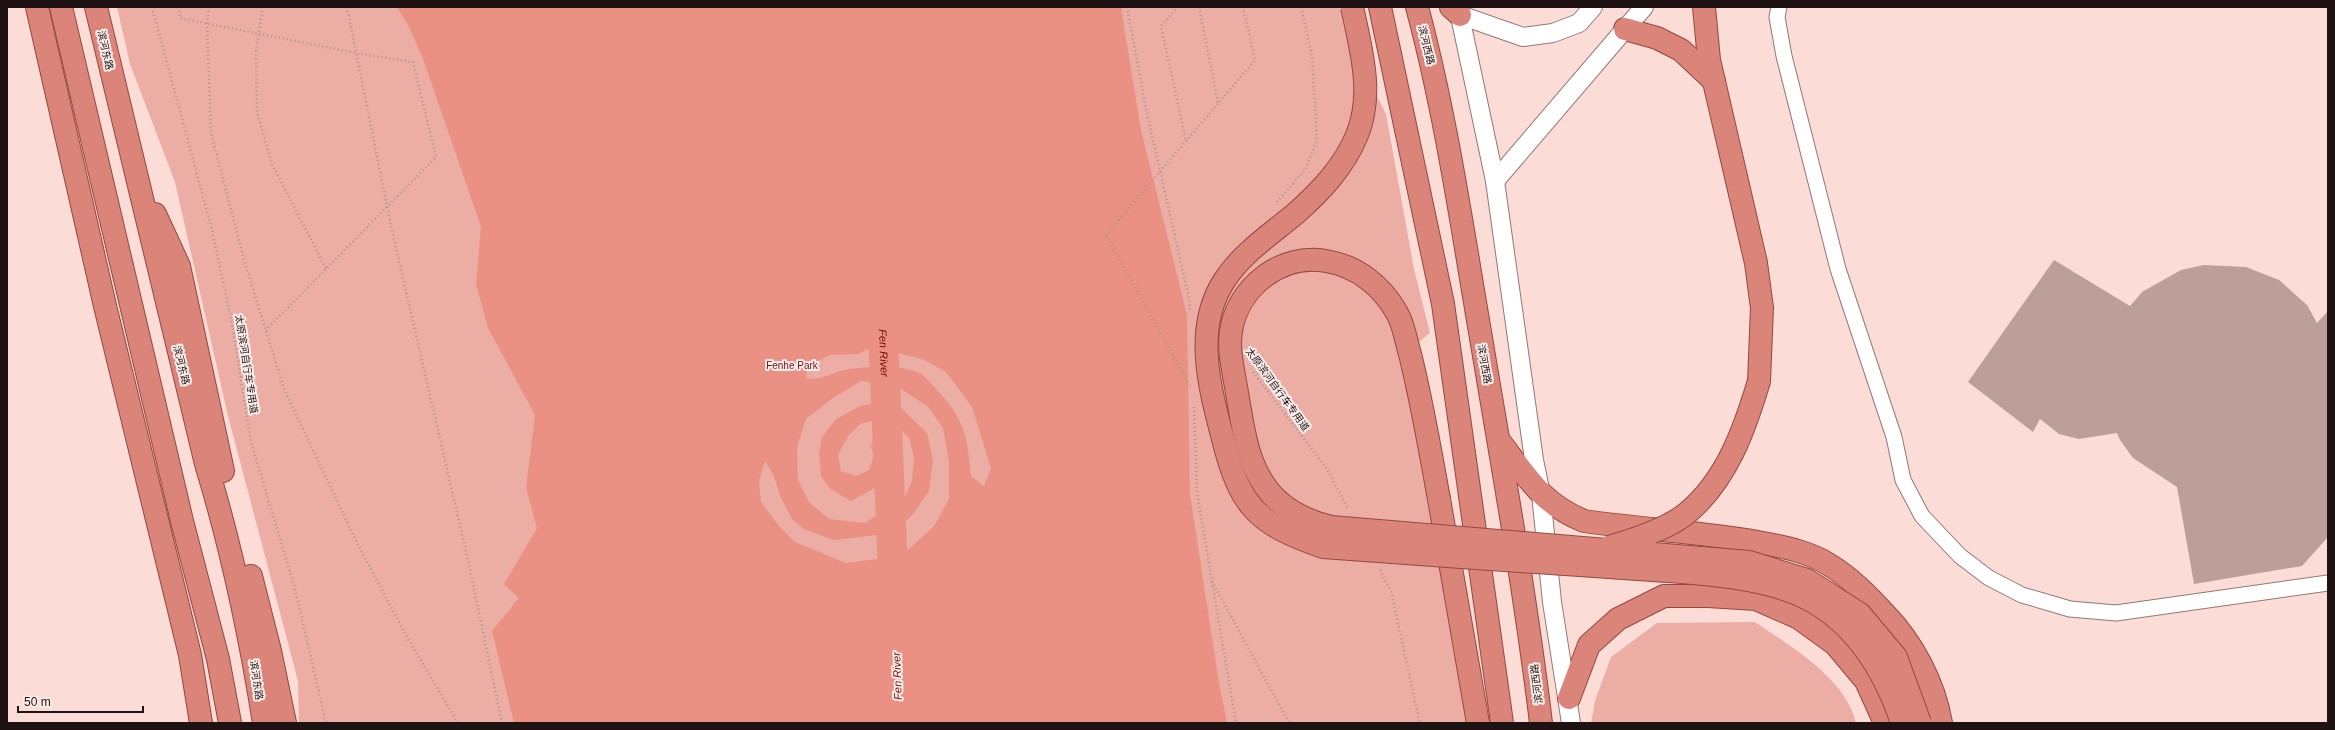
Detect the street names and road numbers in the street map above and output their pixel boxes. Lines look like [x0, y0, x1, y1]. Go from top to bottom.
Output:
street label: 滨河西路 [1416, 24, 1437, 66]
street label: 滨河东路 [96, 29, 115, 71]
street label: 太原滨河自行车专用道 [233, 314, 260, 414]
street label: 滨河西路 [1476, 343, 1493, 385]
street label: 滨河东路 [171, 344, 192, 386]
street label: 太原滨河自行车专用道 [1244, 346, 1311, 433]
street label: 滨河东路 [248, 659, 265, 701]
street label: 滨河西路 [1529, 663, 1544, 704]

